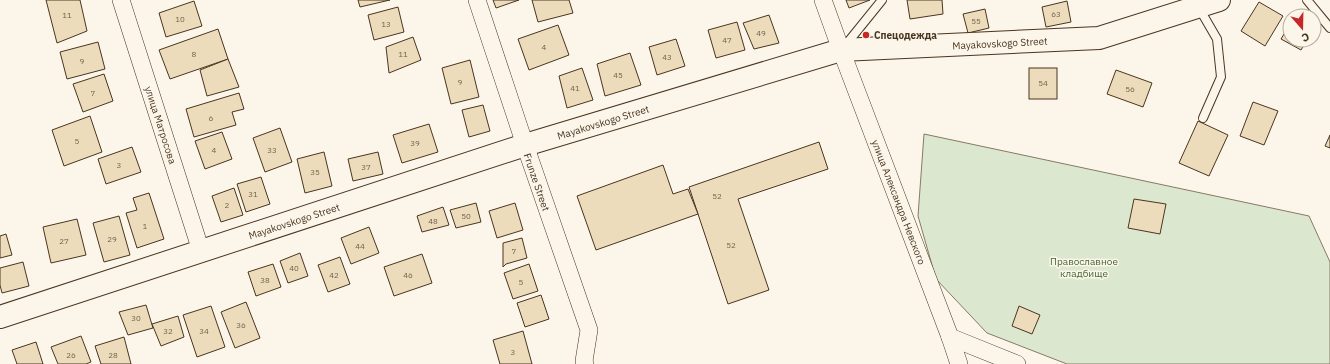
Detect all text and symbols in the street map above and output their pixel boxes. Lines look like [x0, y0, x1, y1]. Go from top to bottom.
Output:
north arrow [1282, 8, 1322, 48]
house number: 63 [1051, 9, 1061, 19]
house number: 11 [62, 10, 72, 20]
house number: 10 [175, 14, 185, 24]
house number: 55 [971, 16, 981, 26]
house number: 13 [381, 19, 391, 29]
house number: 49 [756, 28, 766, 38]
place label: Спецодежда [874, 29, 937, 42]
marker: Спецодежда [861, 30, 871, 40]
text: С [1300, 30, 1311, 45]
street label: Mayakovskogo Street [952, 34, 1048, 52]
house number: 47 [722, 35, 732, 45]
house number: 4 [542, 42, 547, 52]
house number: 8 [192, 49, 197, 59]
house number: 11 [398, 49, 408, 59]
house number: 43 [662, 52, 672, 62]
house number: 9 [80, 56, 85, 66]
house number: 45 [613, 70, 623, 80]
house number: 9 [458, 77, 463, 87]
house number: 54 [1038, 78, 1048, 88]
house number: 41 [570, 83, 580, 93]
house number: 56 [1125, 84, 1135, 94]
street label: улица Матросова [142, 85, 179, 166]
house number: 7 [91, 88, 96, 98]
street label: Mayakovskogo Street [556, 102, 651, 143]
house number: 6 [209, 113, 214, 123]
house number: 5 [75, 136, 80, 146]
house number: 39 [410, 138, 420, 148]
street label: улица Александра Невского [869, 138, 929, 267]
house number: 4 [212, 145, 217, 155]
house number: 33 [267, 145, 277, 155]
street label: Frunze Street [521, 152, 553, 213]
house number: 3 [117, 160, 122, 170]
house number: 37 [361, 162, 371, 172]
house number: 35 [310, 167, 320, 177]
house number: 31 [248, 189, 258, 199]
house number: 52 [712, 191, 722, 201]
house number: 2 [225, 200, 230, 210]
street label: Mayakovskogo Street [247, 200, 342, 242]
house number: 50 [461, 211, 471, 221]
house number: 48 [428, 216, 438, 226]
house number: 1 [143, 221, 148, 231]
house number: 29 [107, 234, 117, 244]
house number: 27 [59, 236, 69, 246]
house number: 52 [726, 240, 736, 250]
house number: 44 [355, 241, 365, 251]
house number: 7 [512, 246, 517, 256]
park label: Православное кладбище [1050, 255, 1118, 280]
house number: 40 [289, 263, 299, 273]
house number: 42 [329, 270, 339, 280]
house number: 46 [403, 270, 413, 280]
house number: 38 [260, 275, 270, 285]
house number: 5 [519, 277, 524, 287]
house number: 30 [131, 313, 141, 323]
house number: 36 [236, 320, 246, 330]
house number: 32 [163, 326, 173, 336]
house number: 34 [199, 326, 209, 336]
house number: 3 [511, 347, 516, 357]
house number: 26 [66, 350, 76, 360]
house number: 28 [108, 350, 118, 360]

